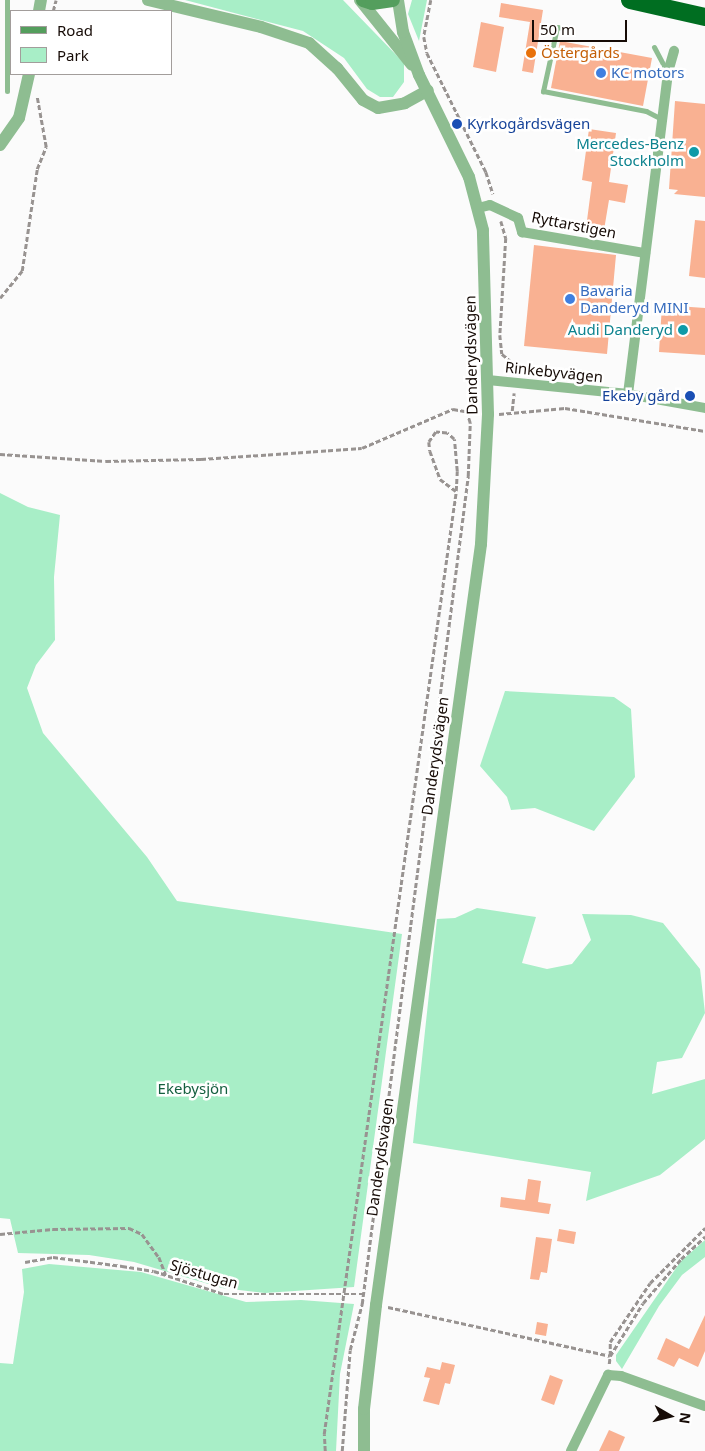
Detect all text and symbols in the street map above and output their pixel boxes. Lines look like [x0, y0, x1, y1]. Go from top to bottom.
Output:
legend [10, 10, 172, 75]
scale bar [535, 10, 630, 42]
text: 50 m [540, 19, 575, 39]
text: Road [57, 20, 93, 40]
place label: Östergårds [541, 44, 620, 62]
text: Park [57, 45, 89, 65]
marker: Östergårds [525, 47, 537, 59]
place label: KC motors [611, 64, 684, 82]
marker: KC motors [595, 67, 607, 79]
place label: Kyrkogårdsvägen [467, 115, 590, 133]
marker: Kyrkogårdsvägen [451, 118, 463, 130]
place label: Mercedes-Benz Stockholm [576, 134, 684, 169]
marker: Mercedes-Benz Stockholm [688, 146, 700, 158]
street label: Ryttarstigen [530, 208, 618, 242]
place label: Bavaria Danderyd MINI [580, 281, 688, 316]
marker: Bavaria Danderyd MINI [564, 293, 576, 305]
street label: Danderydsvägen [461, 295, 481, 415]
place label: Audi Danderyd [568, 321, 673, 339]
marker: Audi Danderyd [677, 324, 689, 336]
street label: Rinkebyvägen [504, 358, 604, 386]
place label: Ekeby gård [602, 387, 680, 405]
marker: Ekeby gård [684, 390, 696, 402]
street label: Danderydsvägen [418, 696, 452, 816]
park label: Ekebysjön [158, 1080, 228, 1098]
street label: Danderydsvägen [363, 1097, 397, 1217]
street label: Sjöstugan [168, 1256, 240, 1292]
north arrow [645, 1391, 695, 1441]
text: N [675, 1411, 696, 1425]

